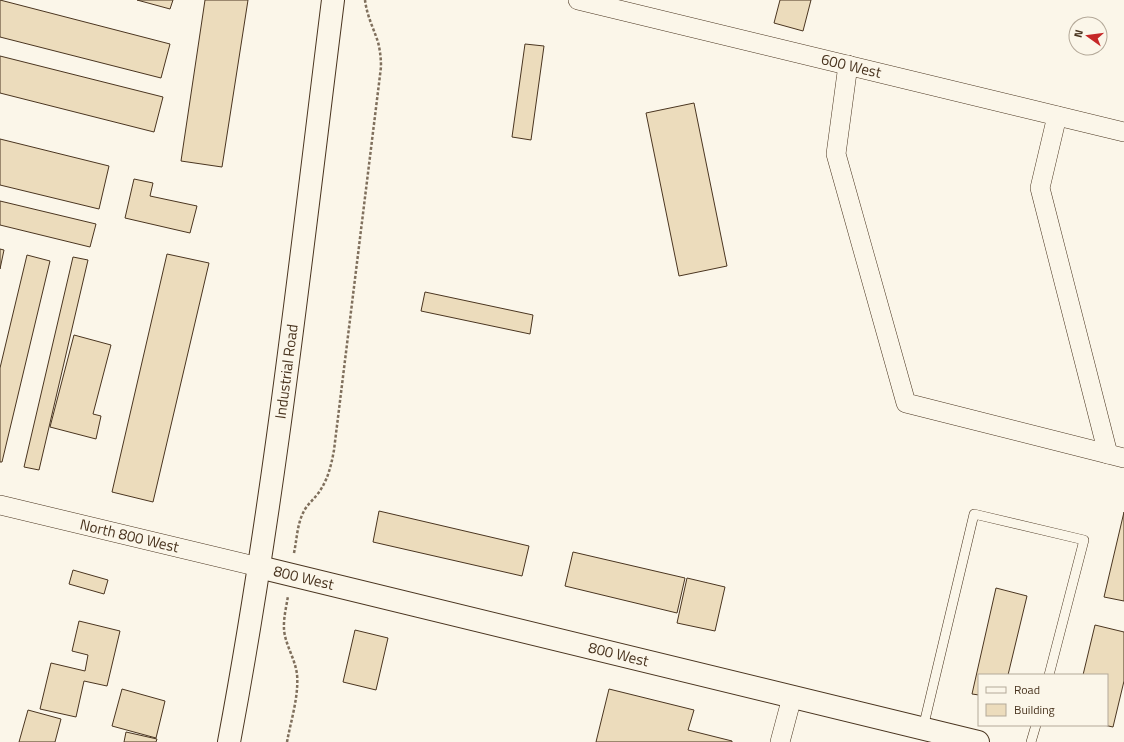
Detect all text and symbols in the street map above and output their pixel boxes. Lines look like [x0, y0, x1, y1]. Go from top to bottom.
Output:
north arrow [1068, 16, 1108, 56]
text: N [1070, 28, 1087, 39]
street label: 600 West [819, 47, 884, 84]
street label: Industrial Road [268, 323, 304, 420]
street label: North 800 West [78, 513, 182, 559]
street label: 800 West [271, 559, 337, 596]
street label: 800 West [586, 636, 652, 673]
legend [978, 674, 1108, 726]
text: Road [1014, 680, 1040, 699]
text: Building [1014, 700, 1055, 719]

